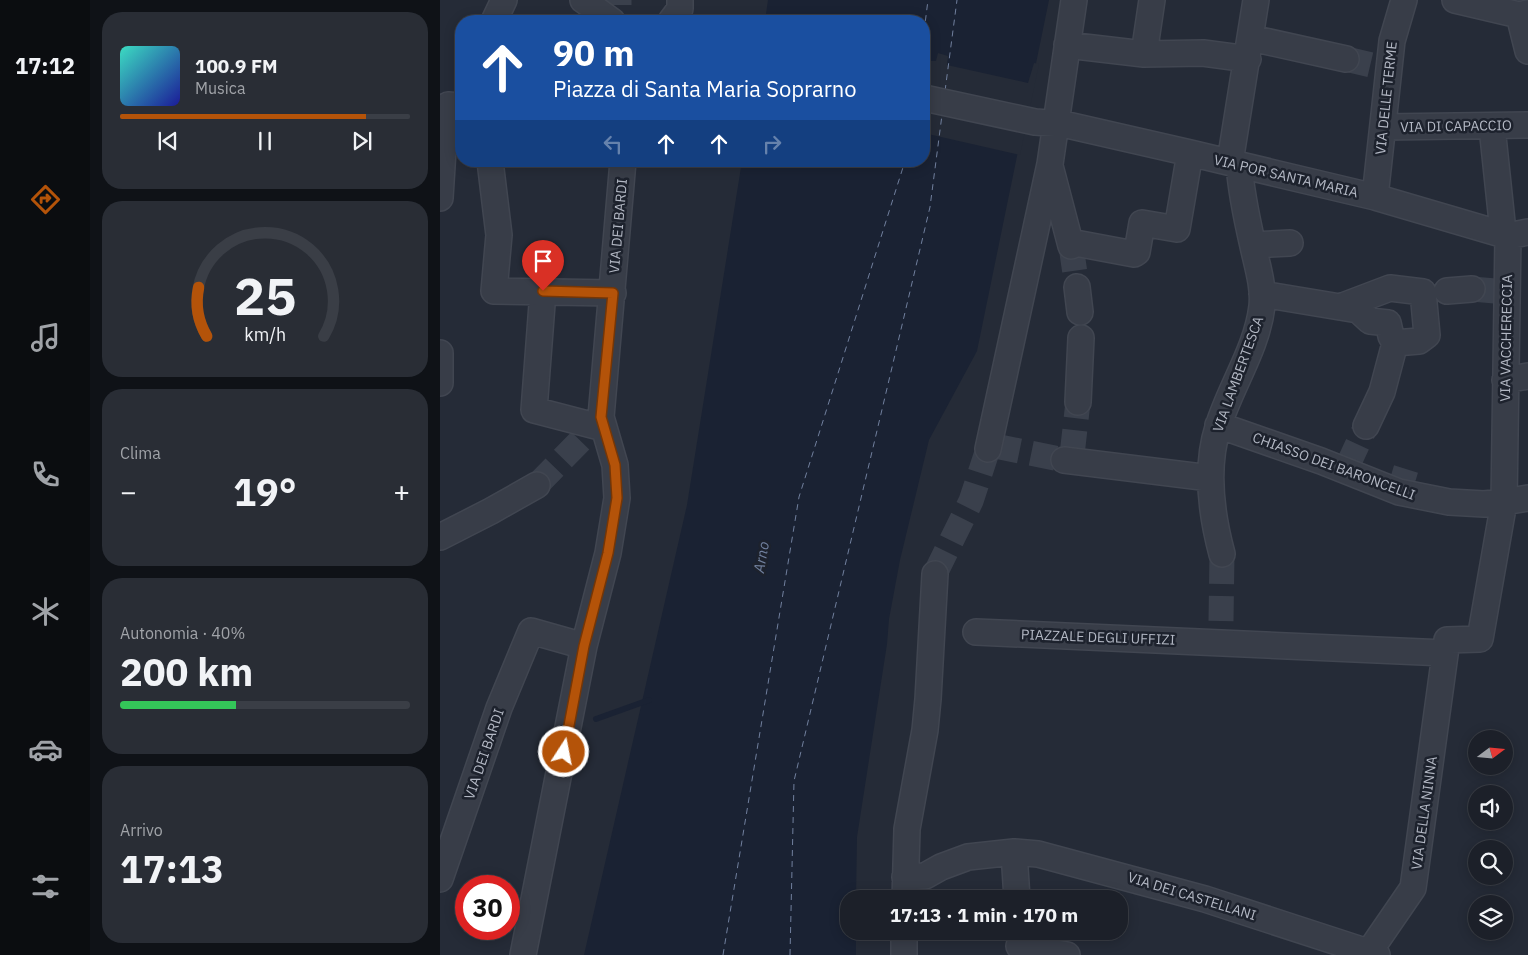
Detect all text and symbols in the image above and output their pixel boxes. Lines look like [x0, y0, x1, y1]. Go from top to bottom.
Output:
text: 90 m [553, 30, 635, 76]
icon: ahead [470, 35, 535, 100]
street label: VIA DELLE TERME [1371, 40, 1401, 156]
text: 17:12 [15, 51, 75, 80]
text: 100.9 FM [195, 54, 278, 78]
text: Piazza di Santa Maria Soprarno [553, 74, 857, 103]
text: Musica [195, 78, 245, 98]
street label: VIA DI CAPACCIO [1400, 116, 1512, 136]
icon: previous [154, 127, 182, 155]
icon: pause [251, 127, 279, 155]
icon: next [348, 127, 376, 155]
icon: left [599, 130, 627, 158]
icon: ahead [652, 130, 680, 158]
icon: ahead [705, 130, 733, 158]
icon: right [758, 130, 786, 158]
street label: VIA POR SANTA MARIA [1212, 151, 1360, 201]
street label: VIA DEI BARDI [605, 178, 631, 274]
icon: directions [28, 182, 63, 217]
pin [522, 240, 564, 291]
icon: arrive [529, 247, 557, 275]
text: 25 [234, 262, 296, 329]
street label: VIA VACCHERECCIA [1496, 274, 1516, 402]
street label: VIA LAMBERTESCA [1209, 314, 1267, 434]
icon: music [28, 320, 63, 355]
text: km/h [244, 323, 286, 346]
street label: CHIASSO DEI BARONCELLI [1250, 428, 1418, 504]
text: Clima [120, 443, 161, 463]
icon: phone [28, 457, 63, 492]
text: 19° [233, 467, 297, 516]
text: − [120, 473, 137, 510]
text: + [393, 473, 410, 510]
water label: Arno [749, 540, 773, 575]
icon: climate [28, 594, 63, 629]
text: Autonomia · 40% [120, 623, 245, 643]
street label: PIAZZALE DEGLI UFFIZI [1021, 625, 1175, 649]
text: 200 km [120, 647, 253, 696]
street label: VIA DEI BARDI [460, 706, 508, 802]
position arrow [537, 725, 589, 777]
north arrow [1468, 730, 1512, 775]
map controls [1468, 730, 1513, 940]
icon: car [28, 732, 63, 767]
street label: VIA DELLA NINNA [1407, 755, 1441, 871]
button: sound [1468, 785, 1513, 830]
text: Arrivo [120, 820, 163, 840]
button: search [1468, 840, 1513, 885]
text: 17:13 [120, 844, 224, 893]
street label: VIA DEI CASTELLANI [1126, 868, 1258, 924]
icon: filters [28, 869, 63, 904]
speed limit sign: 30 [455, 875, 520, 940]
button: layers [1468, 895, 1513, 940]
text: 17:13 · 1 min · 170 m [890, 903, 1078, 927]

